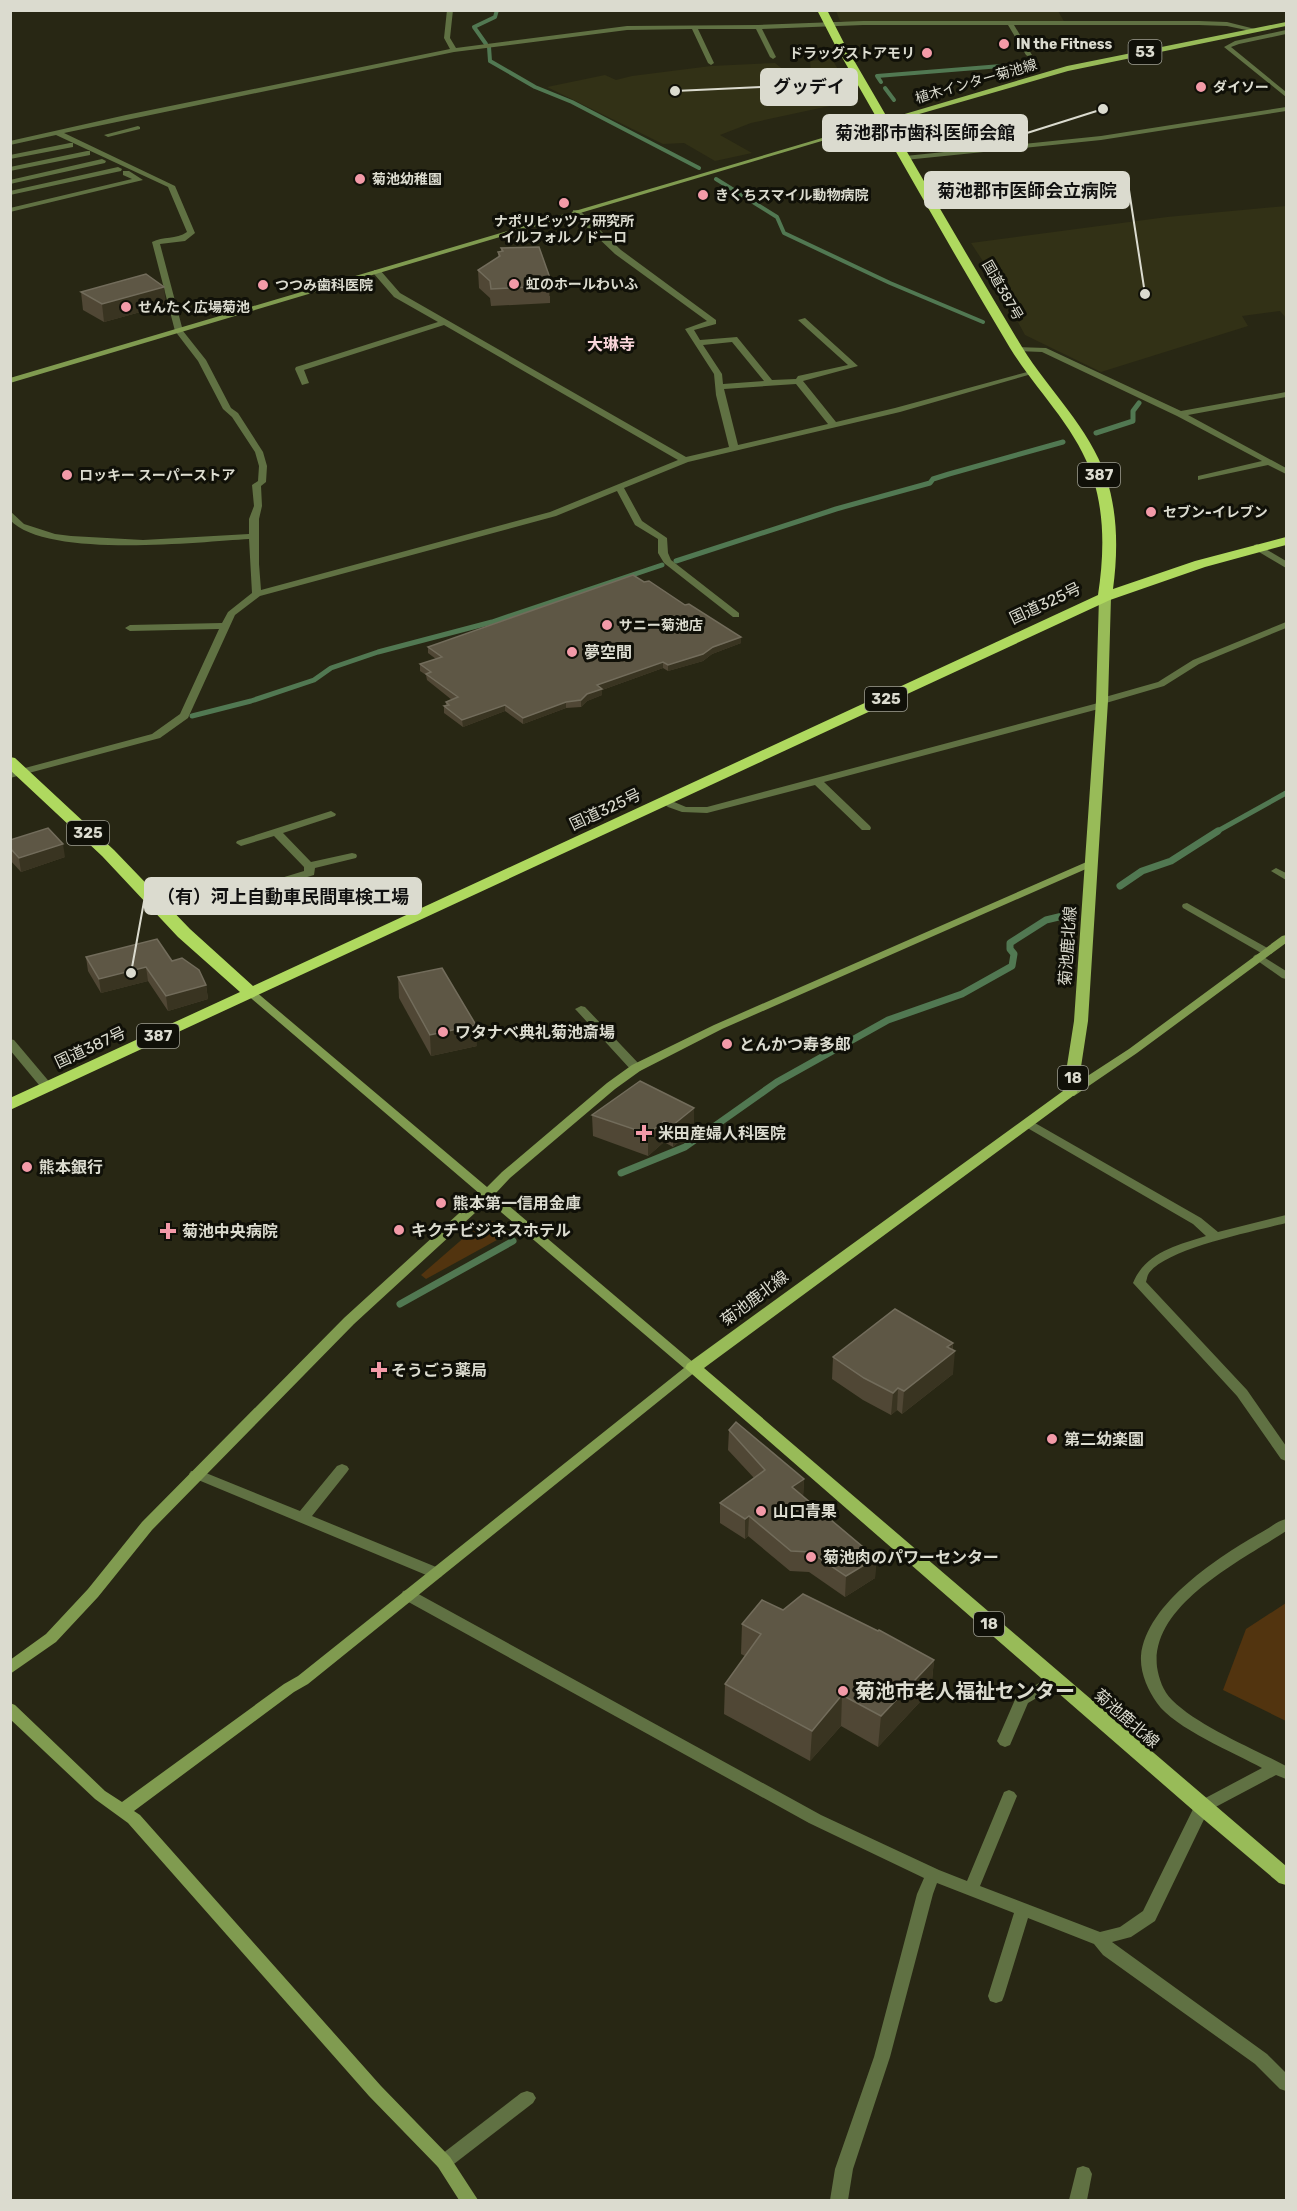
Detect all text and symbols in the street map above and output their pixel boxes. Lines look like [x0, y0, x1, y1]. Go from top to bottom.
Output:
place label: IN the Fitness [1016, 36, 1113, 53]
marker: IN the Fitness [997, 37, 1011, 51]
road number: 53 [1128, 40, 1162, 64]
place label: ドラッグストアモリ [789, 45, 915, 62]
marker: ドラッグストアモリ [920, 46, 934, 60]
street label: 植木インター菊池線 [913, 56, 1039, 107]
callout: グッデイ [761, 69, 857, 105]
text: グッデイ [773, 76, 845, 98]
place label: ダイソー [1213, 79, 1269, 96]
marker: ダイソー [1194, 80, 1208, 94]
callout: 菊池郡市歯科医師会館 [823, 115, 1027, 151]
text: 菊池郡市歯科医師会館 [835, 122, 1015, 144]
place label: 菊池幼稚園 [372, 171, 442, 188]
marker: 菊池幼稚園 [353, 172, 367, 186]
callout: 菊池郡市医師会立病院 [925, 172, 1129, 208]
text: 菊池郡市医師会立病院 [937, 180, 1117, 202]
place label: きくちスマイル動物病院 [715, 187, 869, 204]
marker: きくちスマイル動物病院 [696, 188, 710, 202]
marker: ナポリピッツァ研究所 イルフォルノドーロ [557, 196, 571, 210]
place label: ナポリピッツァ研究所 イルフォルノドーロ [494, 213, 634, 246]
street label: 国道387号 [979, 257, 1027, 323]
place label: 虹のホールわいふ [526, 276, 638, 293]
place label: つつみ歯科医院 [275, 277, 373, 294]
marker: 虹のホールわいふ [507, 277, 521, 291]
marker: つつみ歯科医院 [256, 278, 270, 292]
place label: せんたく広場菊池 [138, 299, 250, 316]
marker: せんたく広場菊池 [119, 300, 133, 314]
district label: 大琳寺 [587, 335, 635, 354]
road number: 387 [1078, 463, 1120, 487]
place label: ロッキー スーパーストア [79, 467, 235, 484]
marker: ロッキー スーパーストア [60, 468, 74, 482]
place label: セブン-イレブン [1163, 504, 1268, 521]
marker: セブン-イレブン [1144, 505, 1158, 519]
street label: 国道325号 [1007, 579, 1084, 628]
place label: サニー菊池店 [619, 617, 703, 634]
marker: サニー菊池店 [600, 618, 614, 632]
place label: 夢空間 [584, 643, 632, 662]
marker: 夢空間 [565, 645, 579, 659]
road number: 325 [865, 687, 907, 711]
street label: 国道325号 [567, 785, 644, 834]
road number: 325 [67, 821, 109, 845]
callout: （有）河上自動車民間車検工場 [145, 878, 421, 914]
text: （有）河上自動車民間車検工場 [157, 886, 409, 908]
street label: 菊池鹿北線 [1055, 905, 1080, 987]
street label: 国道387号 [52, 1023, 129, 1072]
place label: ワタナベ典礼菊池斎場 [455, 1023, 615, 1042]
road number: 387 [137, 1024, 179, 1048]
marker: ワタナベ典礼菊池斎場 [436, 1025, 450, 1039]
place label: とんかつ寿多郎 [739, 1035, 851, 1054]
marker: とんかつ寿多郎 [720, 1037, 734, 1051]
road number: 18 [1058, 1066, 1088, 1090]
marker: 米田産婦人科医院 [635, 1124, 653, 1142]
place label: 米田産婦人科医院 [658, 1124, 786, 1143]
place label: 熊本銀行 [39, 1158, 103, 1177]
marker: 熊本銀行 [20, 1160, 34, 1174]
place label: 熊本第一信用金庫 [453, 1194, 581, 1213]
marker: 熊本第一信用金庫 [434, 1196, 448, 1210]
place label: キクチビジネスホテル [411, 1221, 571, 1240]
marker: 菊池中央病院 [159, 1222, 177, 1240]
place label: 菊池中央病院 [182, 1222, 278, 1241]
marker: キクチビジネスホテル [392, 1223, 406, 1237]
street label: 菊池鹿北線 [717, 1267, 792, 1330]
place label: そうごう薬局 [391, 1361, 487, 1380]
marker: そうごう薬局 [372, 1363, 386, 1377]
place label: 第二幼楽園 [1064, 1430, 1144, 1449]
marker: 第二幼楽園 [1045, 1432, 1059, 1446]
place label: 山口青果 [773, 1502, 837, 1521]
marker: 山口青果 [754, 1504, 768, 1518]
place label: 菊池肉のパワーセンター [823, 1548, 999, 1567]
marker: 菊池肉のパワーセンター [804, 1550, 818, 1564]
road number: 18 [974, 1612, 1004, 1636]
place label: 菊池市老人福祉センター [855, 1679, 1075, 1703]
marker: 菊池市老人福祉センター [836, 1684, 850, 1698]
street label: 菊池鹿北線 [1090, 1685, 1163, 1752]

